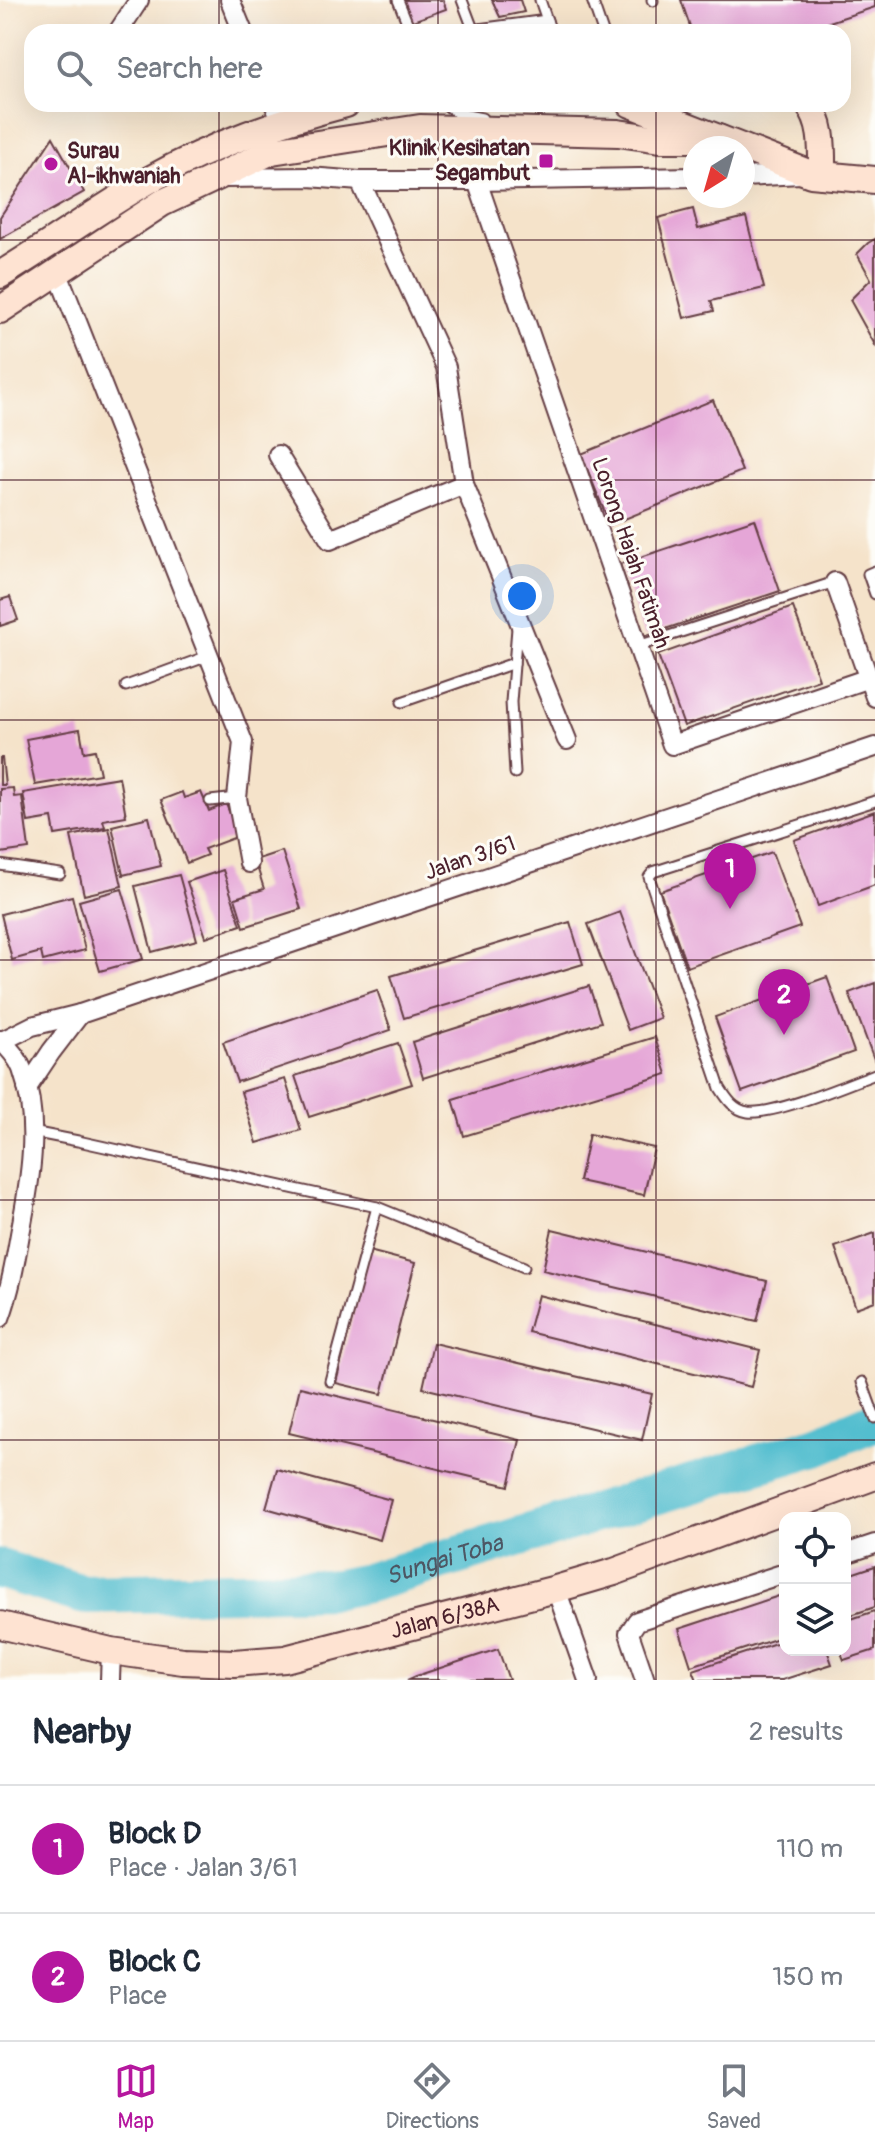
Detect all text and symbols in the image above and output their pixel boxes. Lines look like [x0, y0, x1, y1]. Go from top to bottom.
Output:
search box [24, 24, 851, 112]
icon: search [52, 46, 96, 90]
text: Search here [116, 50, 263, 87]
place label: Klinik Kesihatan Segambut [389, 134, 531, 187]
north arrow [683, 136, 755, 208]
place label: Surau Al-ikhwaniah [67, 137, 181, 190]
marker: Klinik Kesihatan Segambut [537, 152, 555, 170]
marker: Surau Al-ikhwaniah [42, 155, 60, 173]
street label: Lorong Hajah Fatimah [585, 454, 677, 652]
your location [502, 576, 542, 616]
street label: Jalan 3/61 [421, 829, 519, 887]
pin: 1 [704, 843, 756, 909]
pin: 2 [758, 969, 810, 1035]
map controls [779, 1512, 851, 1656]
button: locate [779, 1512, 851, 1584]
water label: Sungai Toba [382, 1527, 508, 1591]
button: layers [779, 1584, 851, 1656]
street label: Jalan 6/38A [388, 1590, 502, 1645]
text: Nearby [32, 1711, 131, 1754]
text: 2 results [749, 1716, 843, 1748]
text: Block D [108, 1815, 201, 1852]
text: 1 [53, 1833, 63, 1865]
text: 110 m [776, 1833, 843, 1865]
text: Place · Jalan 3/61 [108, 1852, 298, 1884]
text: Block C [108, 1943, 201, 1980]
text: 2 [51, 1961, 65, 1993]
text: 150 m [772, 1961, 843, 1993]
text: Place [108, 1980, 167, 2012]
tab: Map [114, 2059, 158, 2135]
tab: Directions [386, 2059, 479, 2135]
tab: Saved [707, 2059, 761, 2135]

